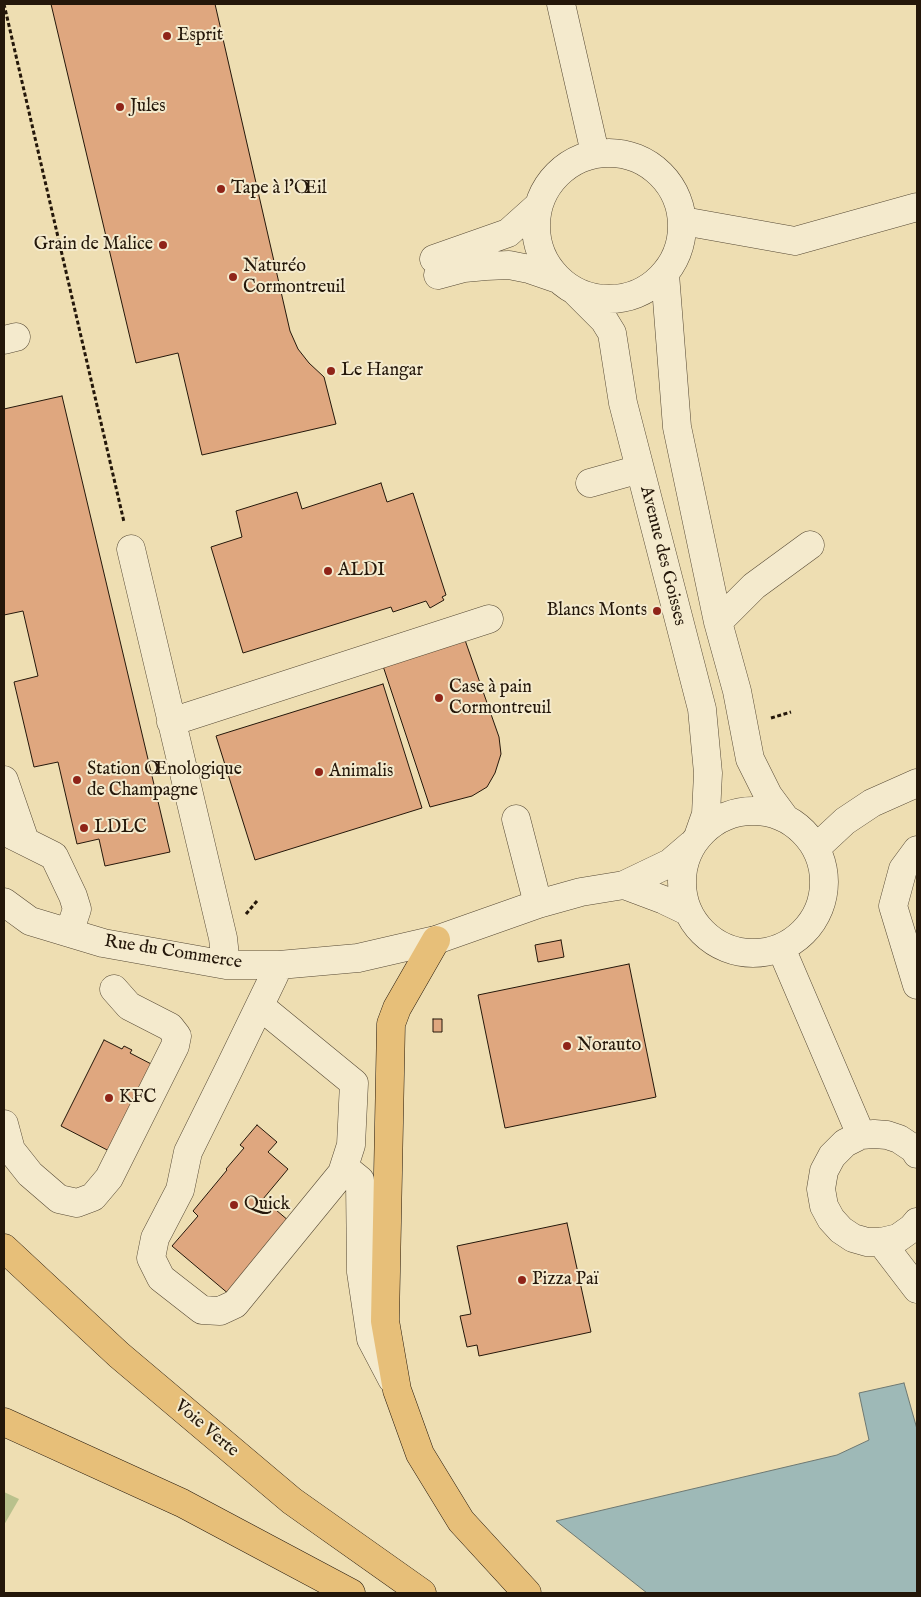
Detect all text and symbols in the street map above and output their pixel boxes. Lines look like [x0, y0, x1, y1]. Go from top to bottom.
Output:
place label: Esprit [177, 25, 223, 47]
marker: Esprit [161, 30, 173, 42]
place label: Jules [130, 96, 166, 118]
marker: Jules [114, 101, 126, 113]
place label: Tape à l'Œil [231, 178, 327, 200]
marker: Tape à l'Œil [215, 183, 227, 195]
place label: Grain de Malice [34, 234, 153, 256]
marker: Grain de Malice [157, 239, 169, 251]
place label: Naturéo Cormontreuil [243, 256, 345, 298]
marker: Naturéo Cormontreuil [227, 271, 239, 283]
place label: Le Hangar [341, 360, 423, 382]
marker: Le Hangar [325, 365, 337, 377]
street label: Avenue des Goisses [634, 484, 690, 628]
place label: ALDI [338, 560, 385, 582]
marker: ALDI [322, 565, 334, 577]
place label: Blancs Monts [546, 600, 647, 622]
marker: Blancs Monts [651, 605, 663, 617]
place label: Case à pain Cormontreuil [449, 677, 551, 720]
marker: Case à pain Cormontreuil [433, 692, 445, 704]
place label: Station Œnologique de Champagne [87, 759, 242, 802]
place label: Animalis [329, 761, 393, 783]
marker: Animalis [313, 766, 325, 778]
marker: Station Œnologique de Champagne [71, 774, 83, 786]
place label: LDLC [94, 817, 147, 839]
marker: LDLC [78, 822, 90, 834]
street label: Rue du Commerce [103, 931, 243, 975]
place label: Norauto [577, 1035, 641, 1057]
marker: Norauto [561, 1040, 573, 1052]
place label: KFC [119, 1087, 156, 1109]
marker: KFC [103, 1092, 115, 1104]
place label: Quick [244, 1194, 290, 1216]
marker: Quick [228, 1199, 240, 1211]
place label: Pizza Paï [532, 1269, 598, 1291]
marker: Pizza Paï [516, 1274, 528, 1286]
street label: Voie Verte [169, 1396, 243, 1462]

